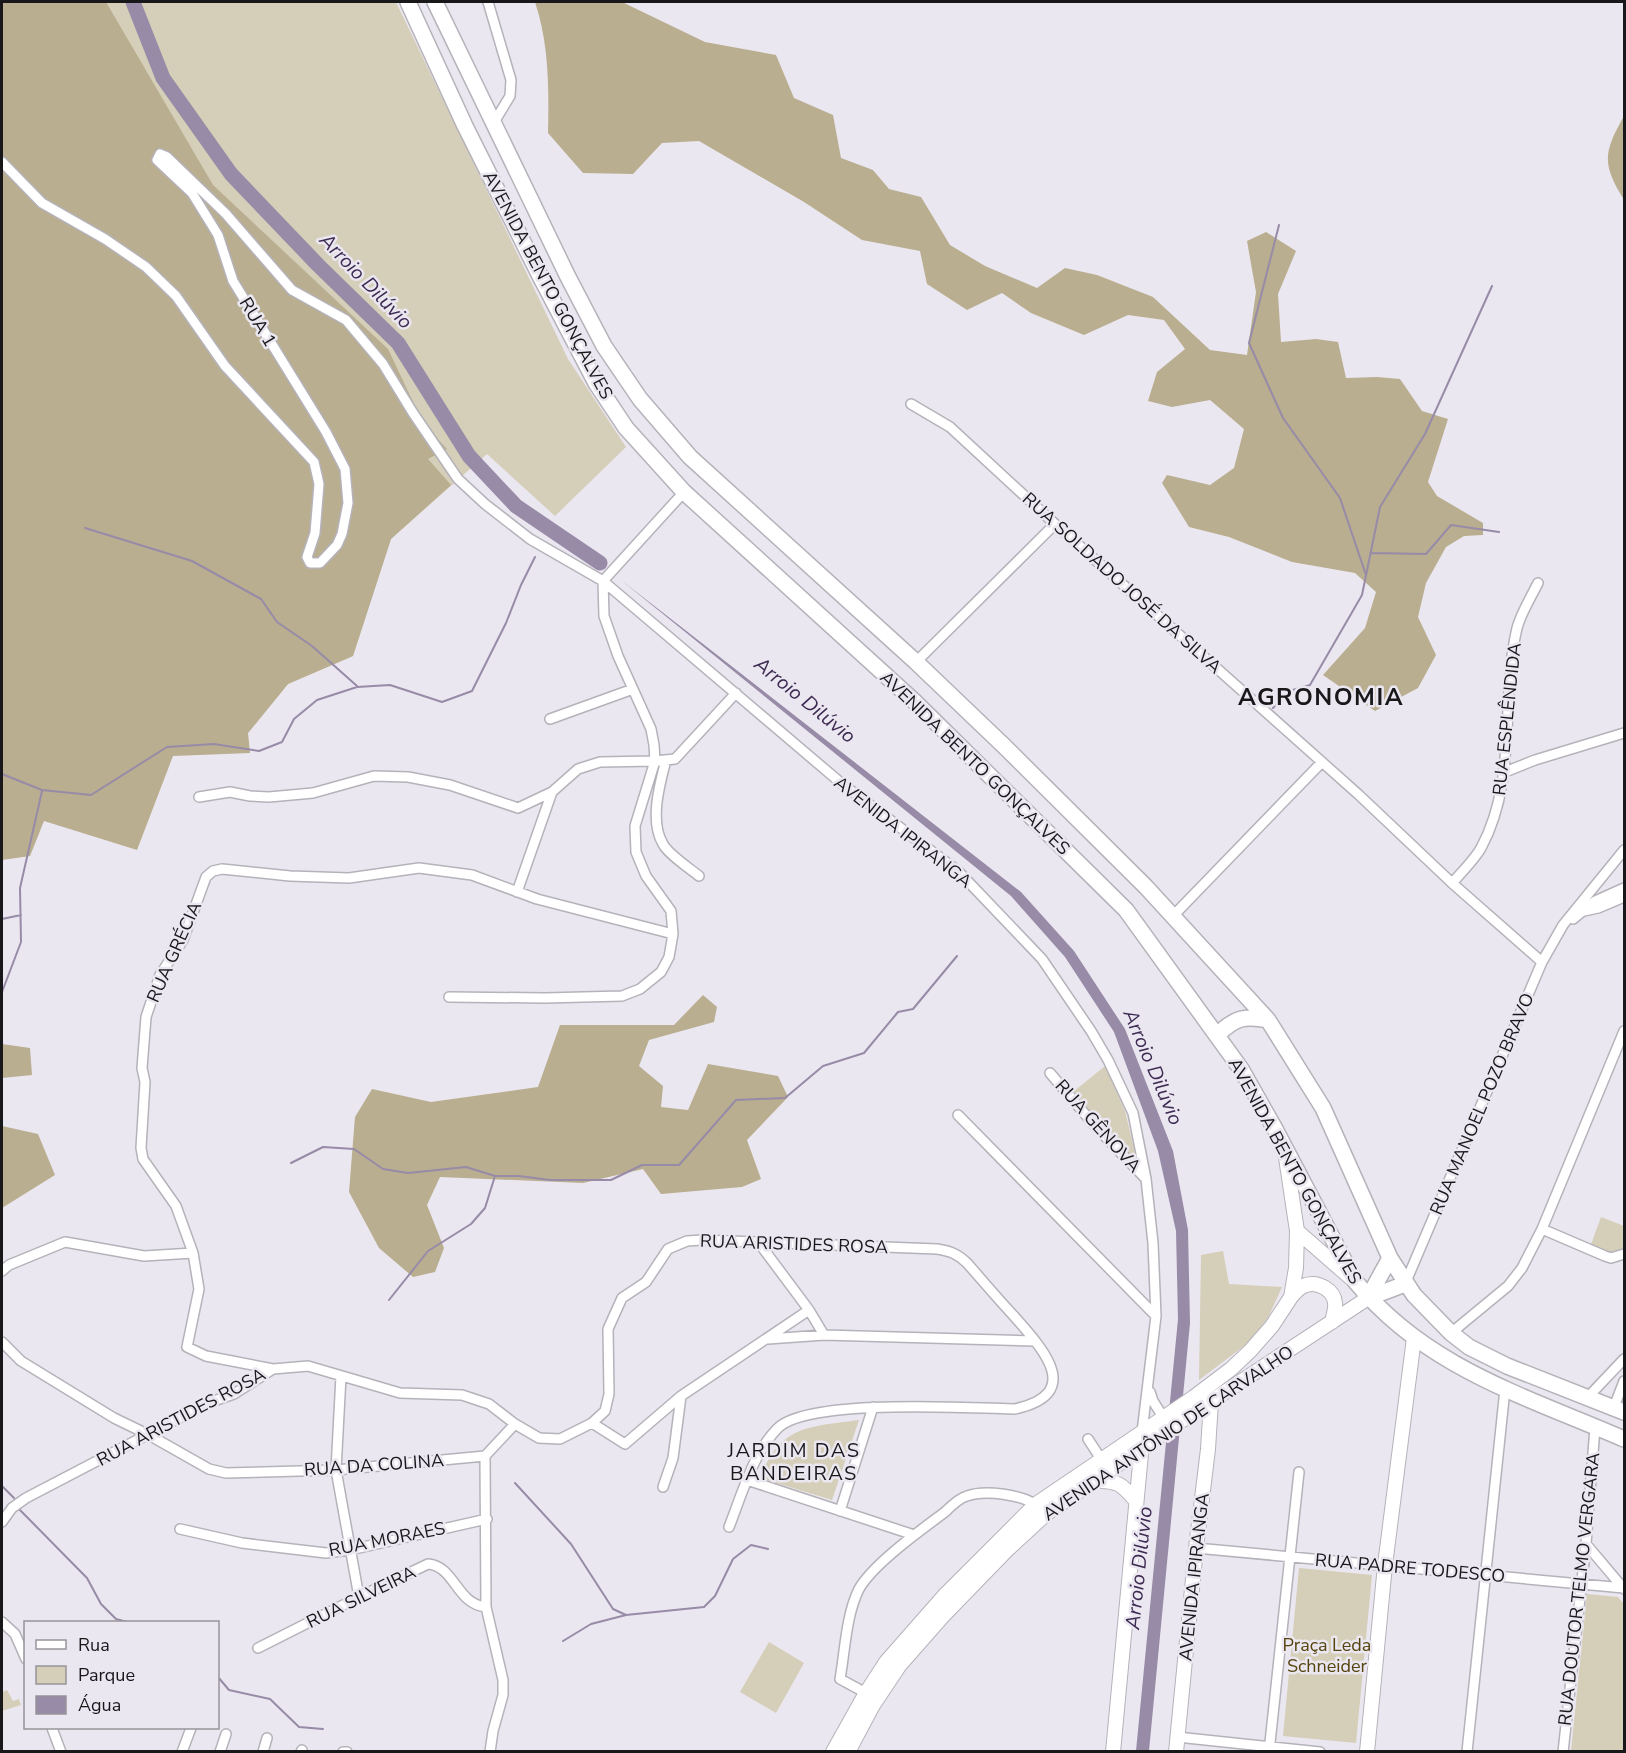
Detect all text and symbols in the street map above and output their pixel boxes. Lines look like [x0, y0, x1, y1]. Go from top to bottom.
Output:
street label: AVENIDA BENTO GONÇALVES [477, 167, 619, 403]
water label: Arroio Dilúvio [313, 226, 419, 335]
street label: RUA 1 [234, 293, 282, 351]
street label: RUA SOLDADO JOSÉ DA SILVA [1017, 487, 1227, 679]
street label: RUA ESPLÊNDIDA [1487, 641, 1527, 797]
water label: Arroio Dilúvio [748, 650, 861, 749]
street label: AVENIDA BENTO GONÇALVES [875, 666, 1075, 860]
district label: AGRONOMIA [1238, 681, 1404, 713]
street label: AVENIDA IPIRANGA [829, 771, 977, 893]
street label: RUA GRÉCIA [141, 898, 207, 1006]
street label: RUA MANOEL POZO BRAVO [1424, 989, 1540, 1219]
water label: Arroio Dilúvio [1116, 1004, 1190, 1129]
street label: AVENIDA BENTO GONÇALVES [1223, 1054, 1367, 1288]
street label: RUA GÊNOVA [1050, 1074, 1146, 1178]
street label: RUA ARISTIDES ROSA [700, 1229, 888, 1259]
street label: AVENIDA ANTÔNIO DE CARVALHO [1038, 1340, 1298, 1526]
street label: RUA ARISTIDES ROSA [92, 1362, 270, 1472]
district label: JARDIM DAS BANDEIRAS [727, 1437, 861, 1487]
street label: RUA DA COLINA [303, 1448, 445, 1482]
street label: RUA DOUTOR TELMO VERGARA [1553, 1451, 1605, 1727]
street label: AVENIDA IPIRANGA [1173, 1492, 1215, 1662]
water label: Arroio Dilúvio [1119, 1505, 1159, 1632]
street label: RUA MORAES [327, 1516, 447, 1562]
street label: RUA PADRE TODESCO [1314, 1548, 1506, 1588]
street label: RUA SILVEIRA [302, 1560, 420, 1634]
legend [24, 1621, 219, 1729]
text: Rua [78, 1633, 110, 1657]
park label: Praça Leda Schneider [1283, 1633, 1371, 1678]
text: Parque [78, 1663, 135, 1687]
text: Água [78, 1693, 121, 1717]

